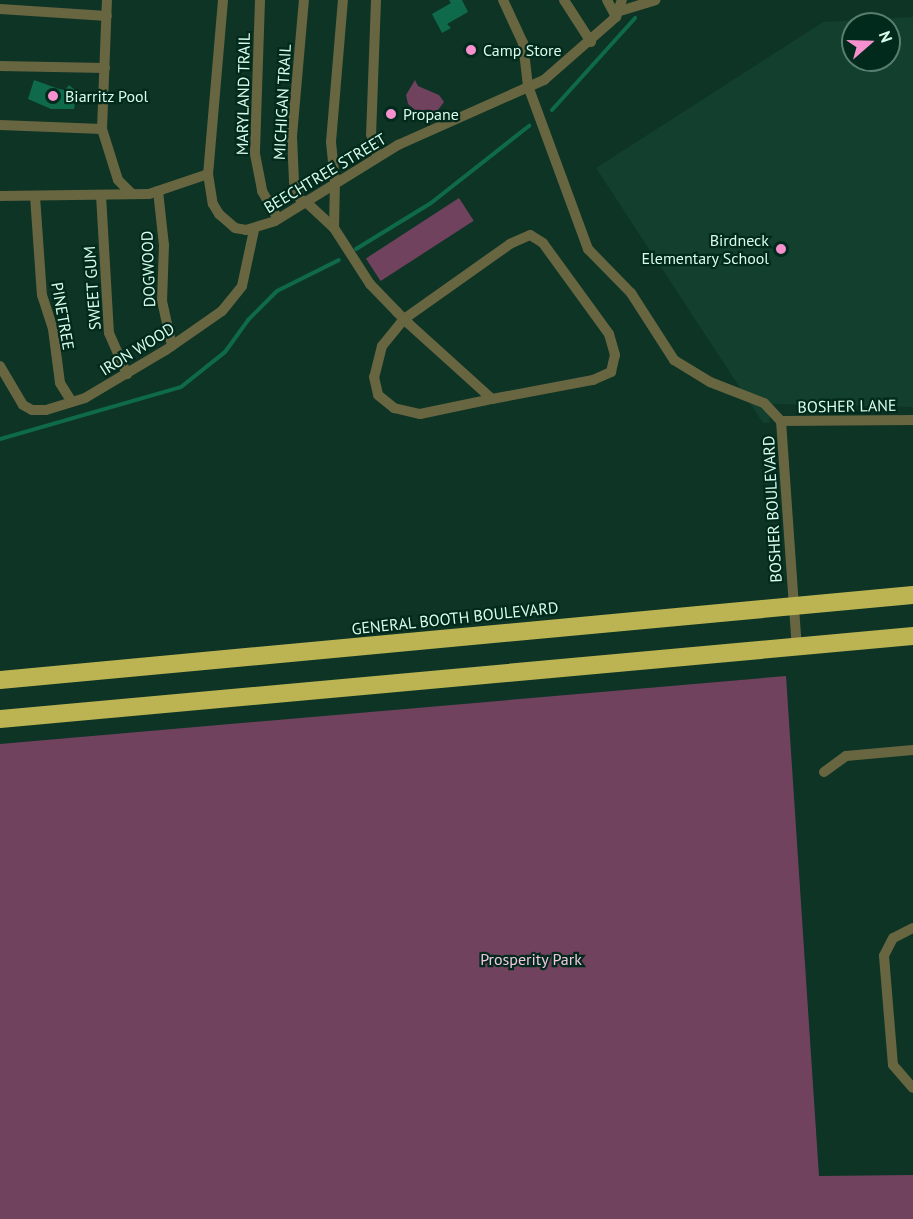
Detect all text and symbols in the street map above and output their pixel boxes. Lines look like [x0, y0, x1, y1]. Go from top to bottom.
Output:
north arrow [841, 12, 901, 72]
text: N [875, 28, 897, 45]
street label: MARYLAND TRAIL [232, 32, 254, 156]
place label: Camp Store [483, 40, 562, 60]
street label: MICHIGAN TRAIL [269, 43, 295, 161]
marker: Camp Store [464, 43, 478, 57]
place label: Biarritz Pool [65, 86, 149, 106]
marker: Biarritz Pool [46, 89, 60, 103]
place label: Propane [403, 104, 459, 124]
marker: Propane [384, 107, 398, 121]
street label: BEECHTREE STREET [260, 129, 390, 217]
street label: DOGWOOD [137, 230, 159, 308]
place label: Birdneck Elementary School [641, 230, 769, 268]
marker: Birdneck Elementary School [774, 242, 788, 256]
street label: SWEET GUM [79, 245, 105, 331]
street label: PINETREE [48, 281, 78, 351]
street label: IRON WOOD [96, 318, 178, 380]
street label: BOSHER LANE [797, 396, 897, 416]
street label: BOSHER BOULEVARD [759, 435, 785, 583]
street label: GENERAL BOOTH BOULEVARD [350, 598, 560, 638]
park label: Prosperity Park [480, 949, 582, 969]

